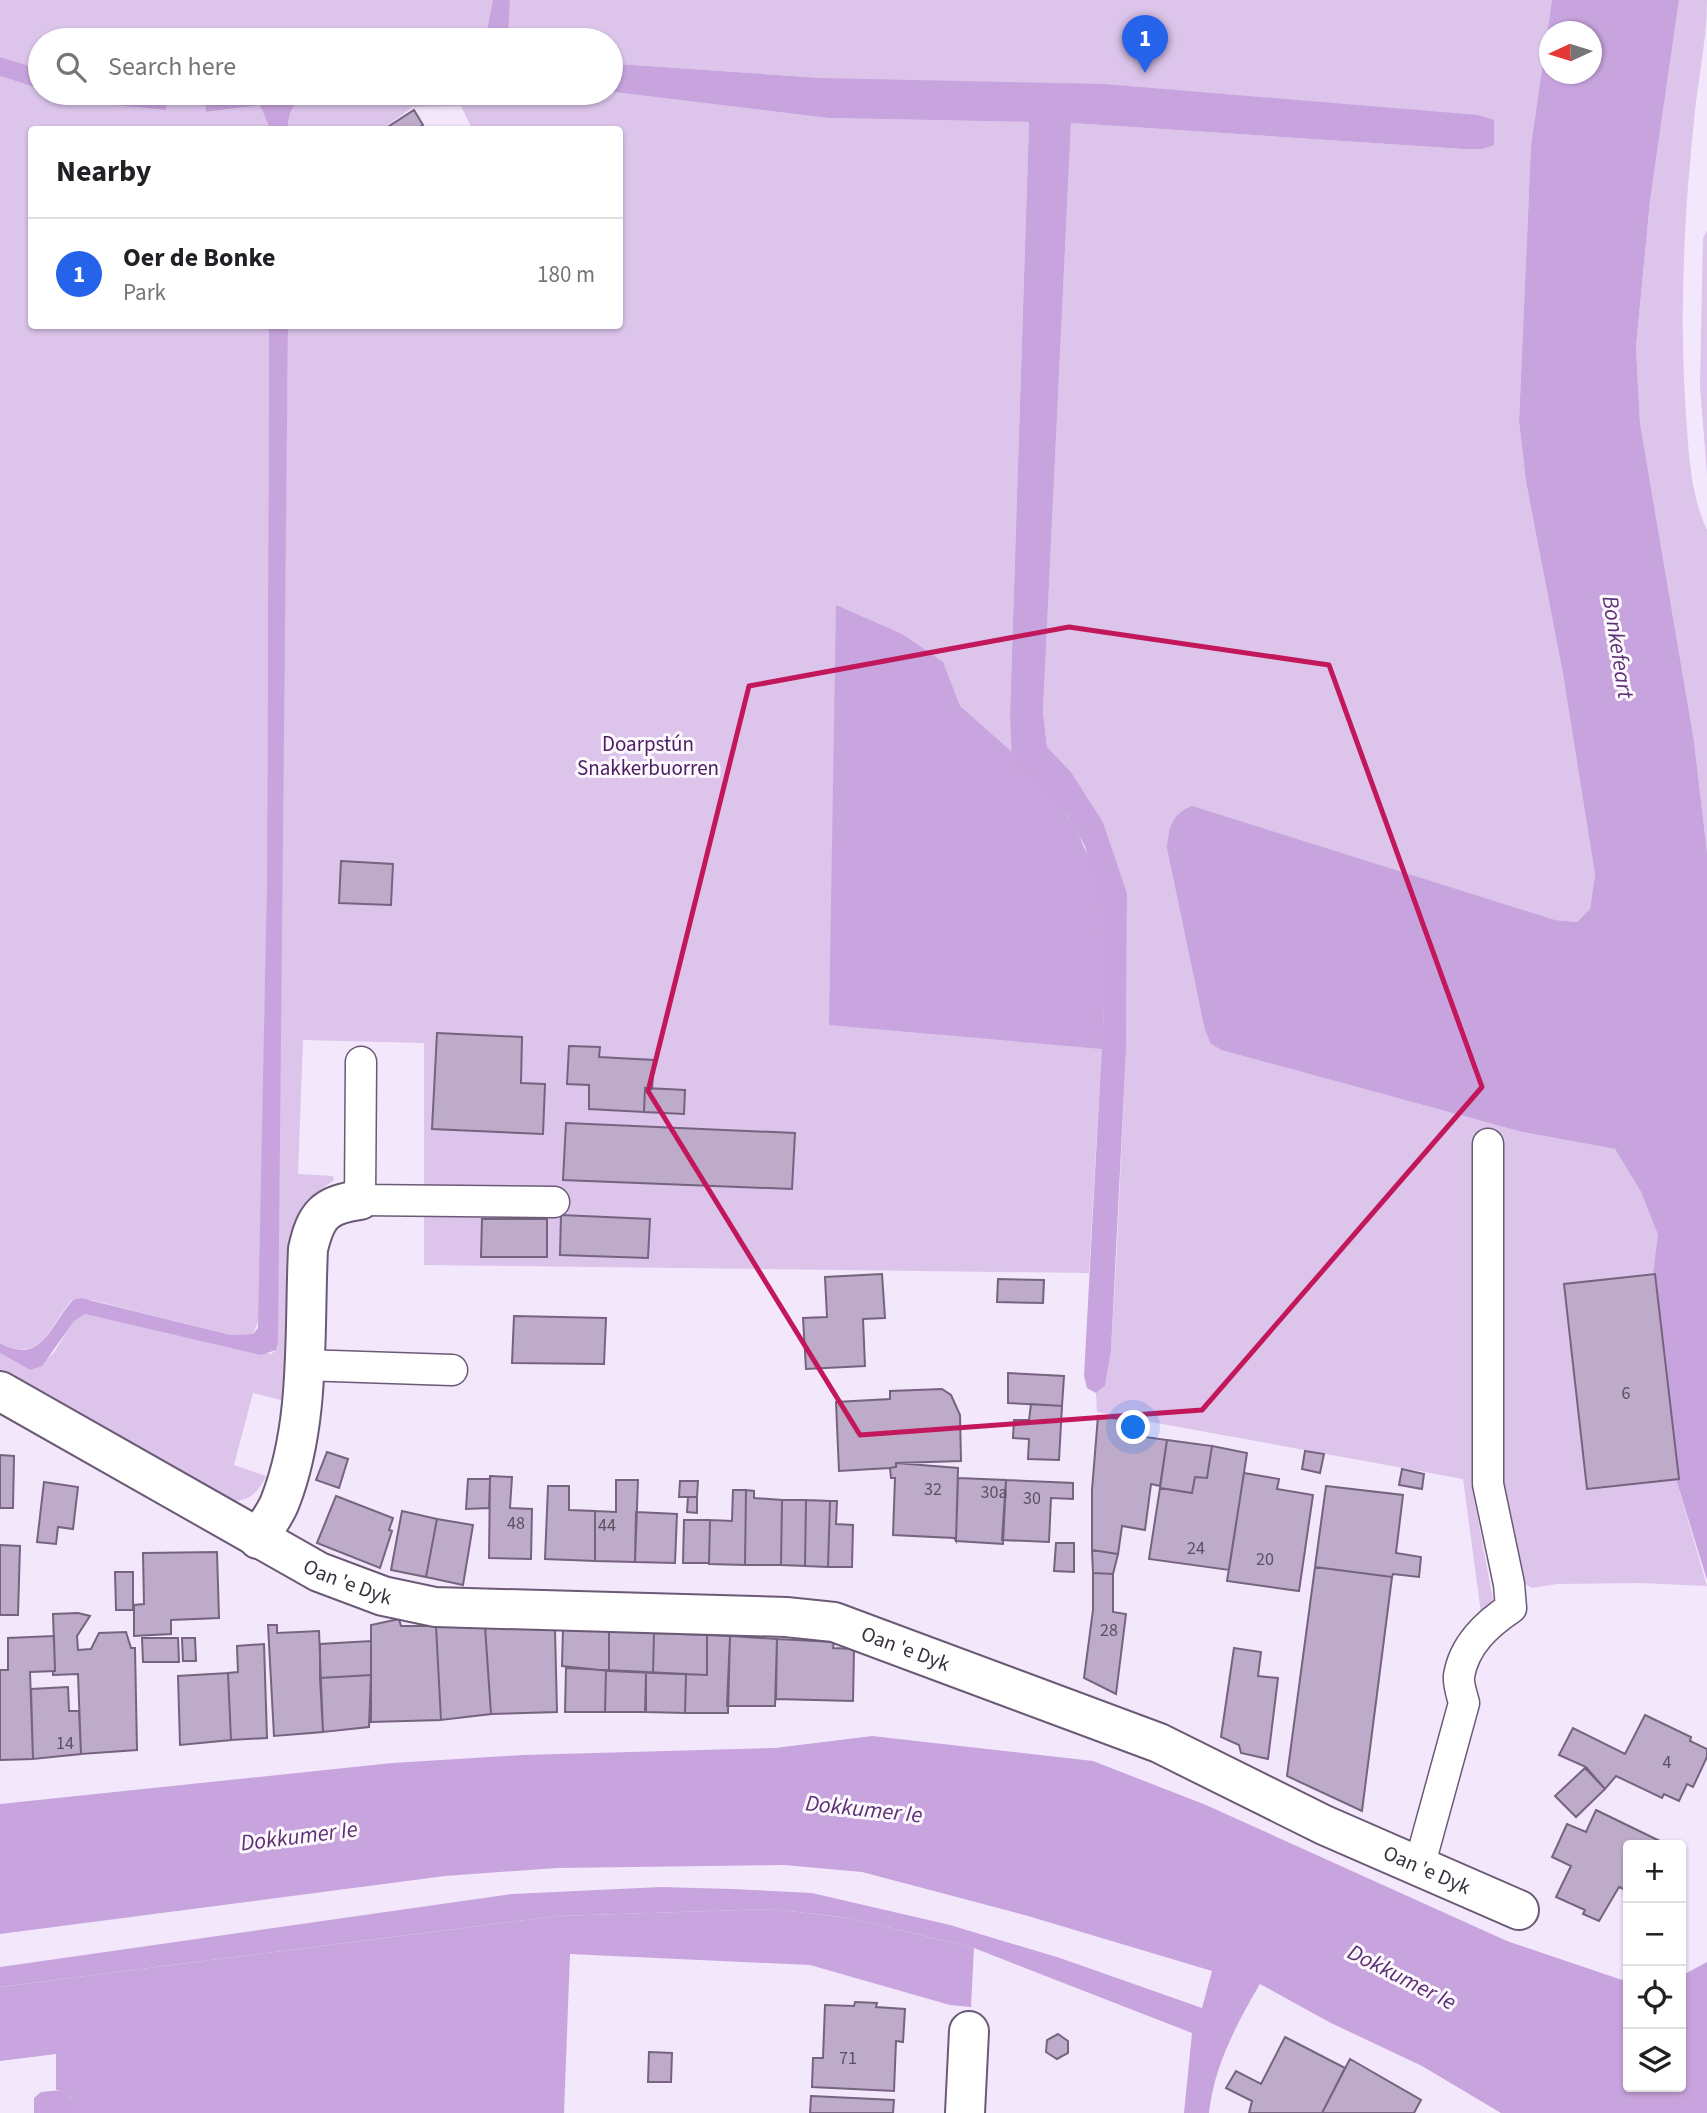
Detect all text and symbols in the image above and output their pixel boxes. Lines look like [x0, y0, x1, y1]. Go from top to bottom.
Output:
pin: 1 [1122, 15, 1168, 73]
north arrow [1539, 21, 1602, 84]
search box [28, 28, 623, 105]
icon: search [52, 48, 90, 86]
text: Search here [108, 48, 236, 85]
text: Nearby [56, 150, 151, 193]
text: Oer de Bonke [123, 239, 275, 276]
text: 1 [73, 258, 85, 291]
text: 180 m [537, 258, 595, 291]
text: Park [123, 276, 166, 309]
water label: Bonkefeart [1594, 593, 1642, 701]
park label: Doarpstún Snakkerbuorren [577, 729, 719, 783]
house number: 6 [1622, 1381, 1631, 1406]
your location [1116, 1410, 1150, 1444]
house number: 32 [924, 1477, 942, 1502]
house number: 30a [981, 1480, 1007, 1505]
house number: 30 [1023, 1486, 1041, 1511]
house number: 48 [507, 1511, 525, 1536]
house number: 44 [598, 1513, 616, 1538]
house number: 24 [1187, 1536, 1205, 1561]
house number: 20 [1256, 1547, 1274, 1572]
street label: Oan 'e Dyk [298, 1551, 395, 1612]
street label: Oan 'e Dyk [857, 1618, 955, 1679]
house number: 28 [1100, 1618, 1118, 1643]
house number: 14 [56, 1731, 74, 1756]
house number: 4 [1663, 1750, 1672, 1775]
water label: Dokkumer Ie [804, 1786, 924, 1832]
water label: Dokkumer Ie [239, 1812, 359, 1860]
street label: Oan 'e Dyk [1378, 1838, 1476, 1902]
map controls [1623, 1840, 1686, 2092]
button: + [1623, 1840, 1686, 1903]
button: − [1623, 1903, 1686, 1966]
water label: Dokkumer Ie [1342, 1936, 1462, 2018]
button: locate [1623, 1966, 1686, 2029]
button: layers [1623, 2029, 1686, 2092]
house number: 71 [839, 2046, 857, 2071]

